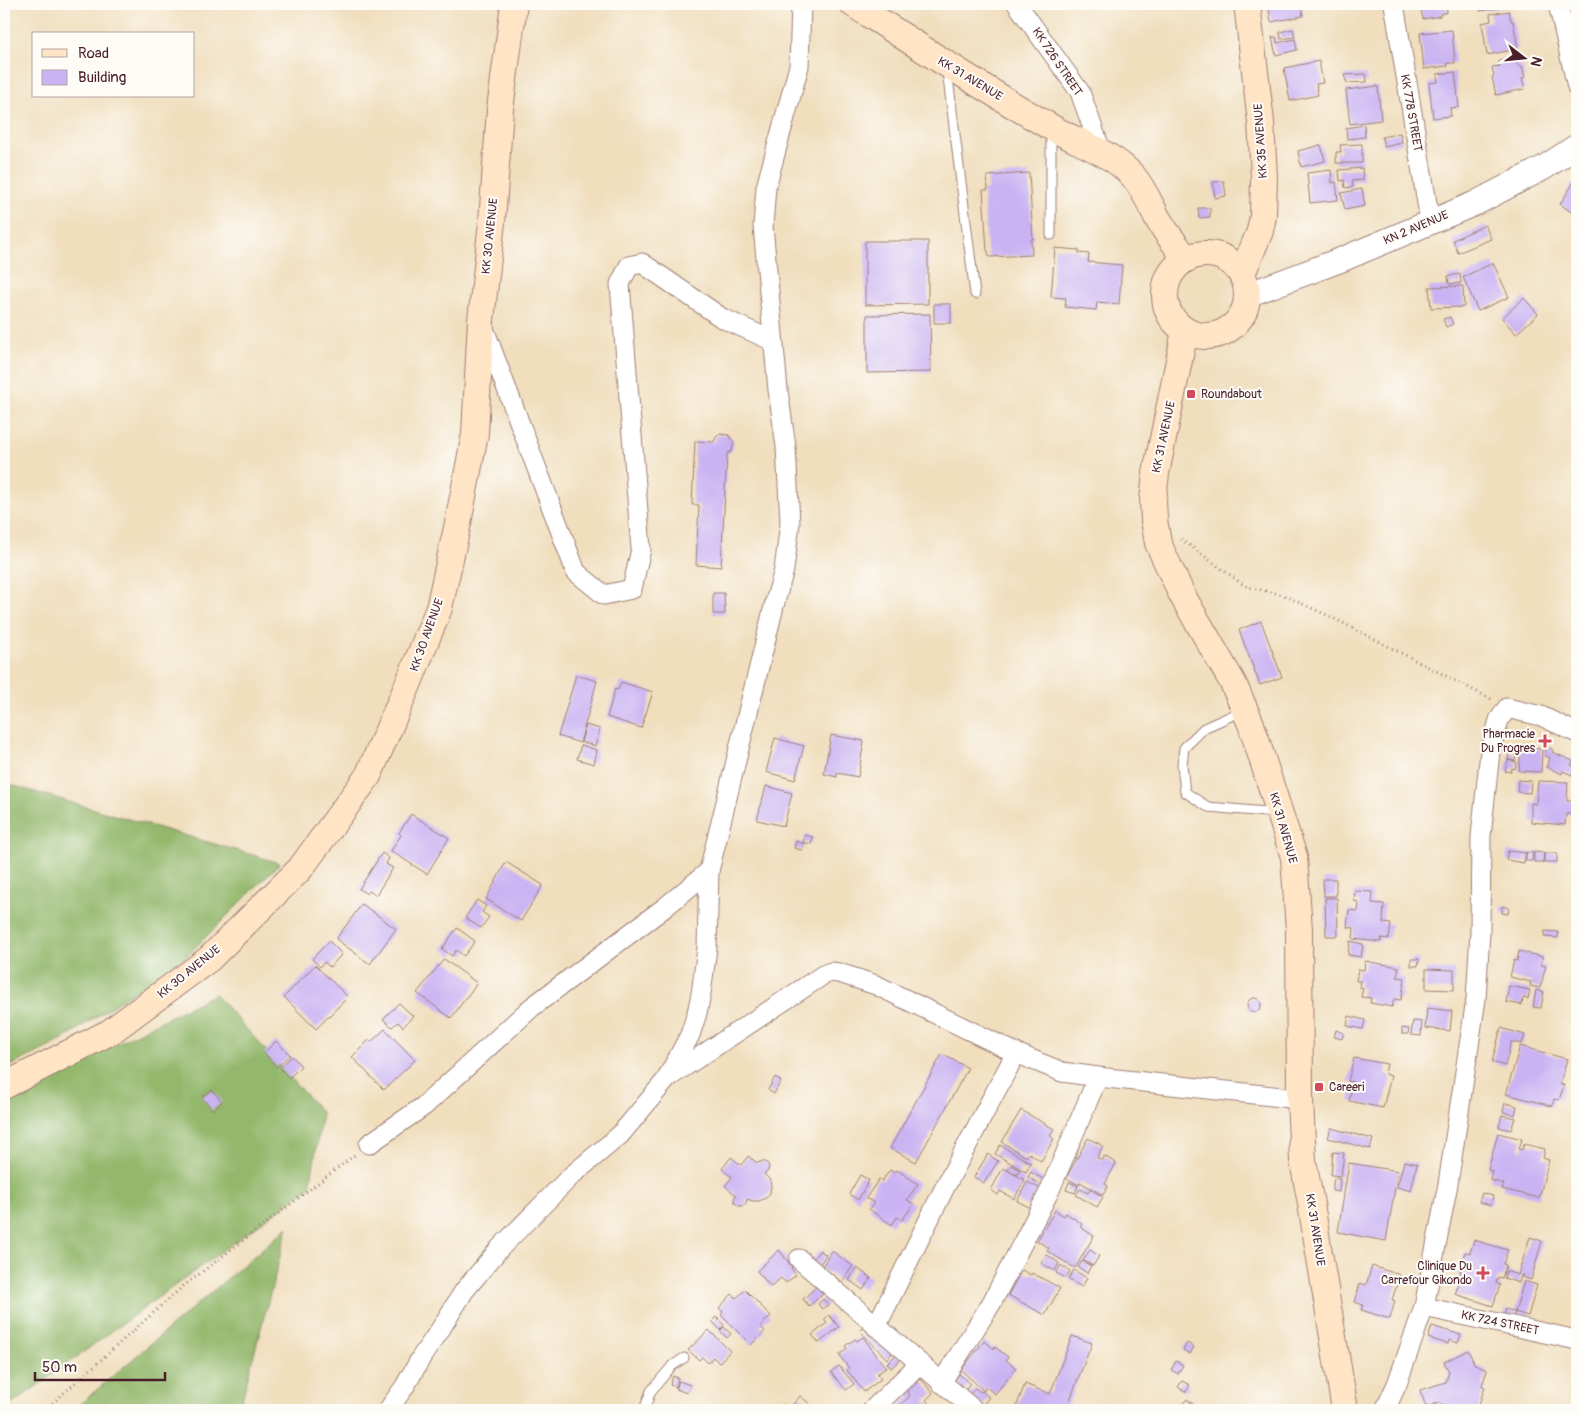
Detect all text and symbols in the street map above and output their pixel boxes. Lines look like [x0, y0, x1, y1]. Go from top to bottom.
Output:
street label: KK 726 STREET [1029, 25, 1086, 99]
legend [32, 32, 195, 98]
north arrow [1498, 32, 1548, 82]
text: Road [78, 44, 109, 63]
street label: KK 31 AVENUE [935, 54, 1005, 104]
text: N [1527, 55, 1545, 68]
text: Building [78, 68, 126, 87]
street label: KK 778 STREET [1397, 73, 1425, 153]
street label: KK 35 AVENUE [1251, 103, 1271, 179]
street label: KK 30 AVENUE [479, 197, 501, 275]
street label: KN 2 AVENUE [1381, 208, 1451, 248]
place label: Roundabout [1201, 387, 1262, 402]
marker: Roundabout [1185, 388, 1197, 400]
street label: KK 31 AVENUE [1149, 400, 1179, 474]
street label: KK 30 AVENUE [407, 596, 447, 674]
place label: Pharmacie Du Progres [1481, 727, 1536, 756]
marker: Pharmacie Du Progres [1539, 735, 1551, 747]
street label: KK 31 AVENUE [1266, 791, 1300, 865]
street label: KK 30 AVENUE [154, 942, 224, 1002]
place label: Careeri [1329, 1080, 1364, 1095]
marker: Careeri [1313, 1081, 1325, 1093]
street label: KK 31 AVENUE [1302, 1193, 1328, 1267]
place label: Clinique Du Carrefour Gikondo [1381, 1259, 1473, 1288]
marker: Clinique Du Carrefour Gikondo [1476, 1266, 1490, 1280]
street label: KK 724 STREET [1460, 1307, 1541, 1339]
scale bar [35, 1349, 165, 1381]
text: 50 m [42, 1358, 77, 1377]

